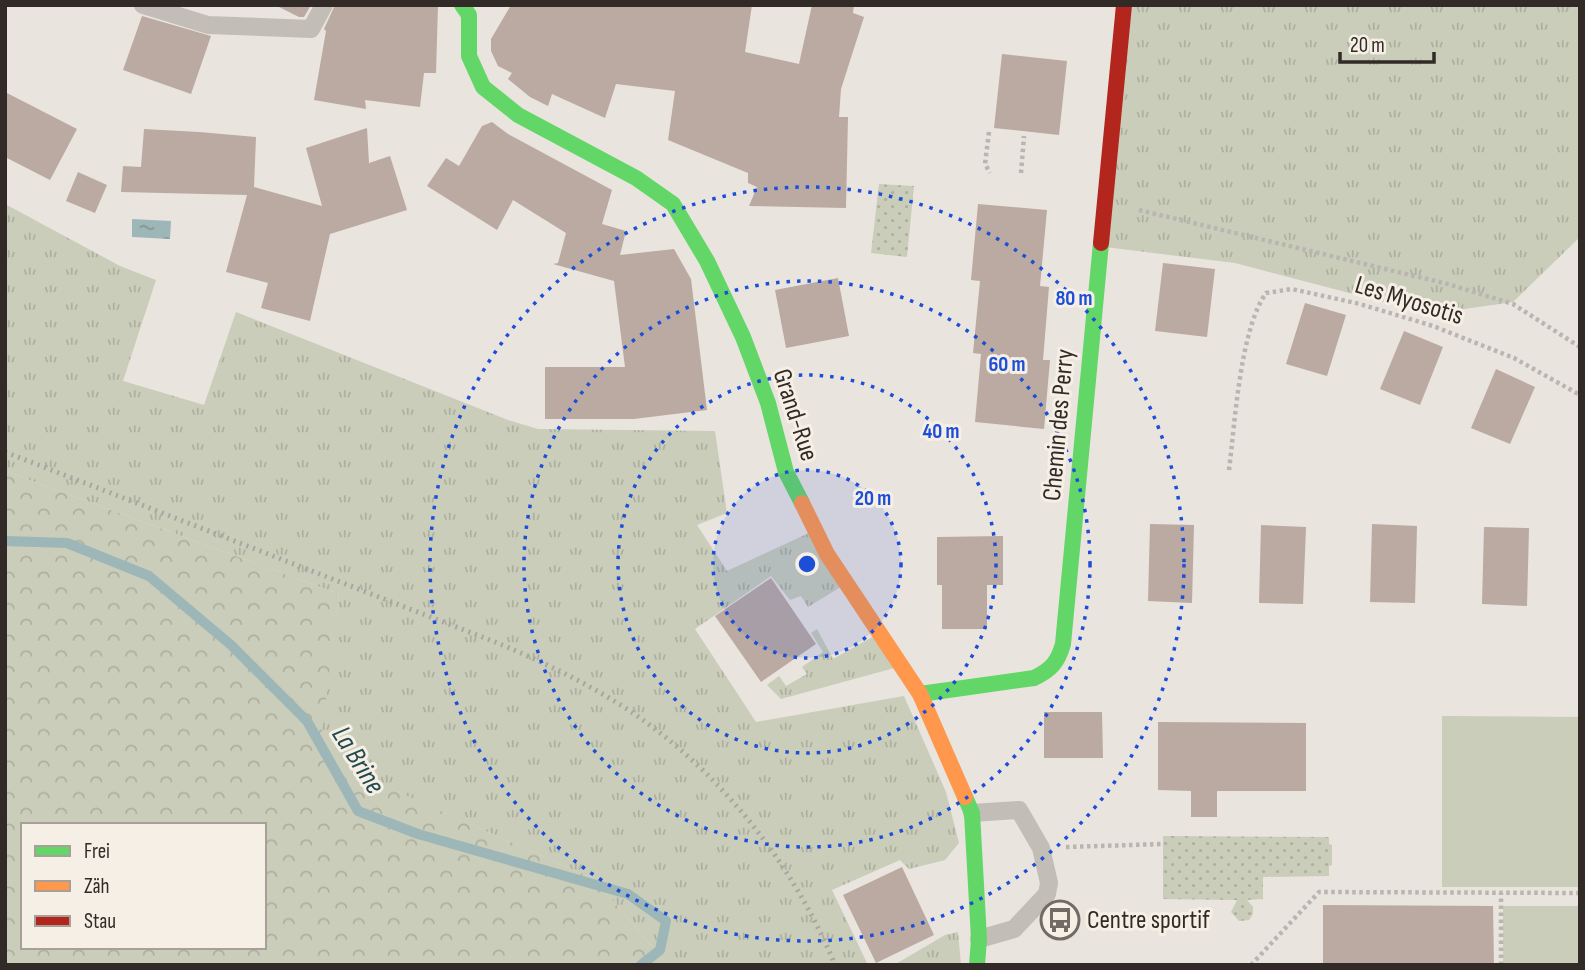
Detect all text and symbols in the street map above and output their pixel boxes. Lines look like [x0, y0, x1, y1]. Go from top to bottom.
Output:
scale bar [1340, 21, 1434, 65]
text: 20 m [1350, 33, 1385, 58]
street label: Les Myosotis [1351, 270, 1467, 332]
text: 80 m [1055, 286, 1093, 311]
street label: Chemin des Perry [1037, 348, 1081, 502]
text: 60 m [988, 352, 1026, 377]
street label: Grand-Rue [766, 365, 824, 465]
text: 40 m [923, 419, 959, 444]
text: 20 m [855, 486, 891, 511]
centre of rings [795, 552, 819, 576]
water label: La Brine [325, 720, 391, 800]
legend [21, 823, 266, 949]
text: Frei [84, 839, 110, 864]
text: Zäh [84, 874, 110, 899]
bus stop icon: Centre sportif [1039, 899, 1081, 941]
place label: Centre sportif [1087, 905, 1210, 936]
text: Stau [84, 909, 116, 934]

